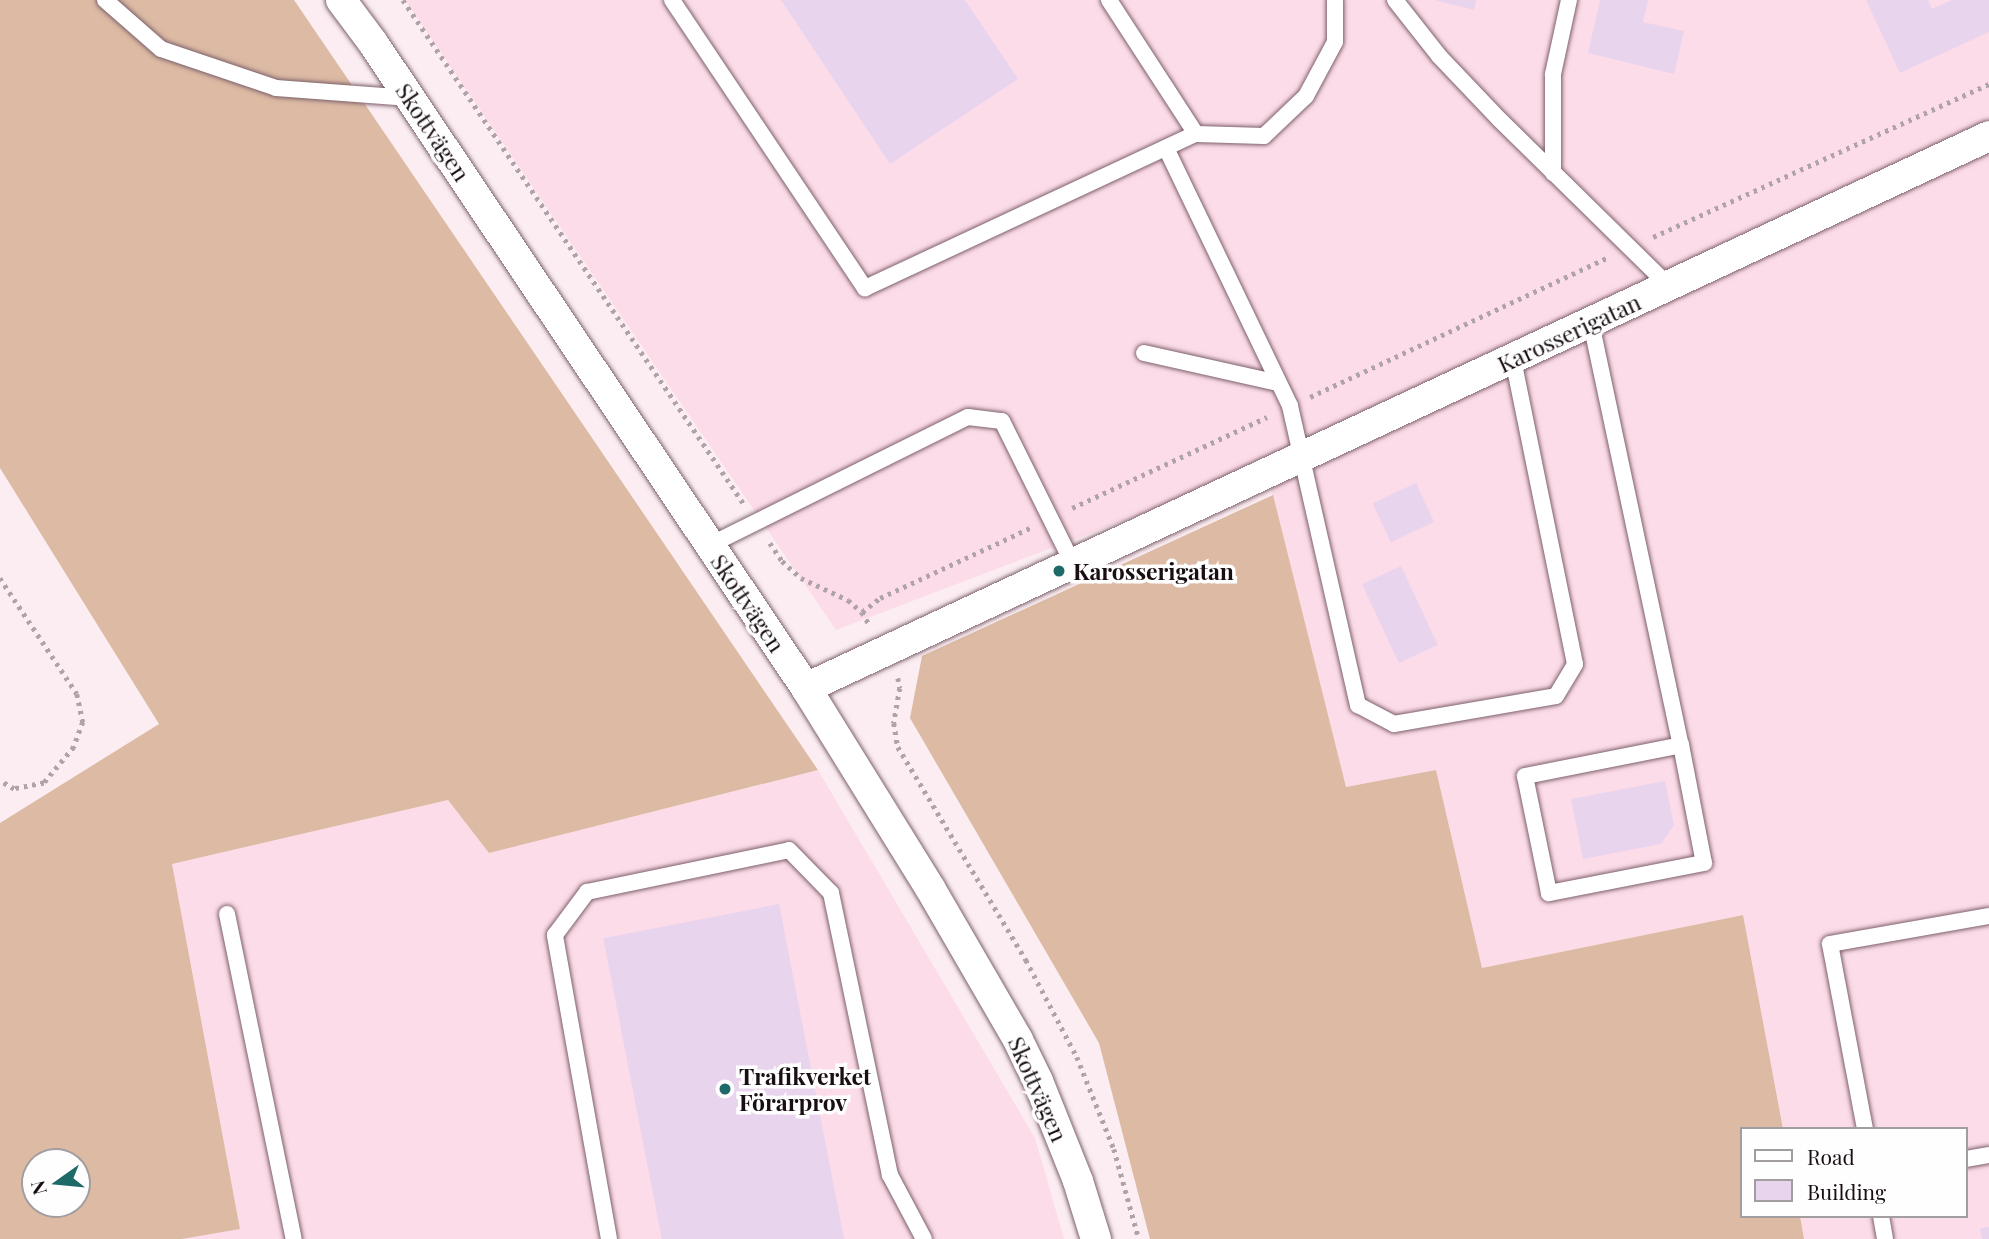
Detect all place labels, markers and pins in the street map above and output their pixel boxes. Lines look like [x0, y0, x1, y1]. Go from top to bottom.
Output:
place label: Karosserigatan [1073, 557, 1234, 585]
marker: Karosserigatan [1051, 563, 1067, 579]
place label: Trafikverket Förarprov [739, 1062, 871, 1116]
marker: Trafikverket Förarprov [717, 1081, 733, 1097]

